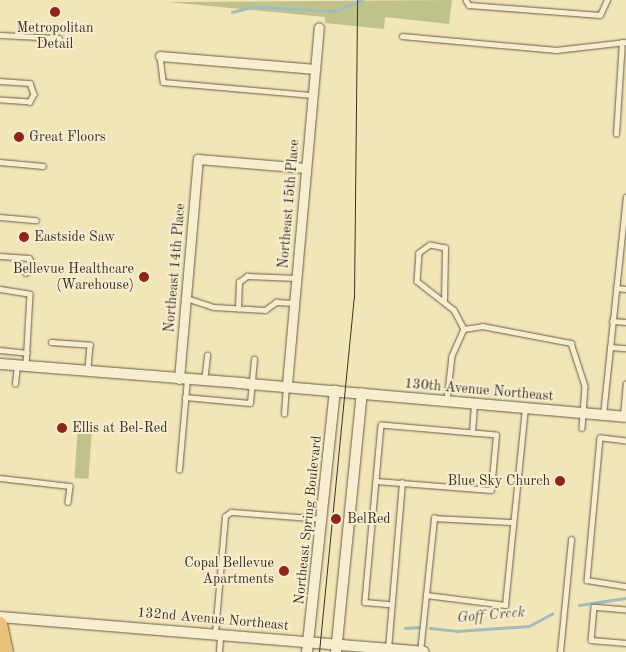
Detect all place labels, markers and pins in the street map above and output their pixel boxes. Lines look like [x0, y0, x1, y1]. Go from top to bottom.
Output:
marker: Metropolitan Detail [49, 6, 61, 18]
place label: Metropolitan Detail [17, 20, 93, 52]
place label: Great Floors [29, 129, 106, 145]
marker: Great Floors [13, 131, 25, 143]
place label: Eastside Saw [34, 229, 115, 245]
marker: Eastside Saw [18, 231, 30, 243]
place label: Bellevue Healthcare (Warehouse) [13, 261, 134, 294]
marker: Bellevue Healthcare (Warehouse) [138, 271, 150, 283]
place label: Ellis at Bel-Red [72, 420, 168, 436]
marker: Ellis at Bel-Red [56, 422, 68, 434]
place label: Blue Sky Church [447, 473, 550, 489]
marker: Blue Sky Church [554, 475, 566, 487]
place label: BelRed [347, 511, 391, 527]
marker: BelRed [329, 512, 343, 526]
place label: Copal Bellevue Apartments [184, 555, 274, 588]
marker: Copal Bellevue Apartments [278, 565, 290, 577]

